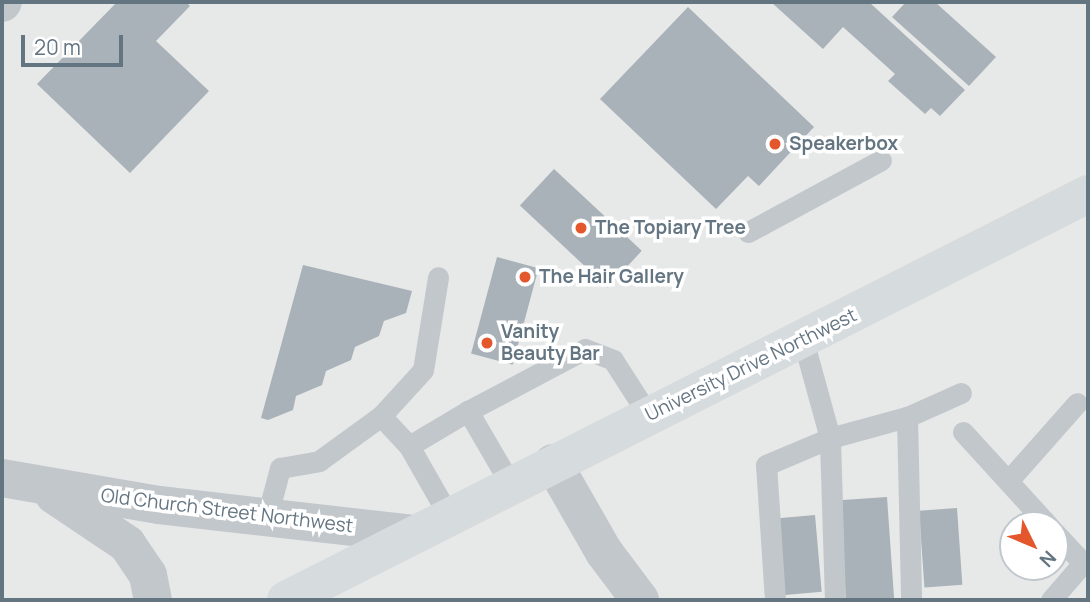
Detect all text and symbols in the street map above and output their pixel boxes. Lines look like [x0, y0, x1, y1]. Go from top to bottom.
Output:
scale bar [24, 21, 126, 65]
text: 20 m [34, 33, 81, 61]
place label: Speakerbox [789, 133, 898, 155]
marker: Speakerbox [767, 136, 783, 152]
place label: The Topiary Tree [595, 217, 746, 239]
marker: The Topiary Tree [573, 220, 589, 236]
place label: The Hair Gallery [539, 266, 684, 288]
marker: The Hair Gallery [517, 269, 533, 285]
street label: University Drive Northwest [641, 304, 861, 426]
place label: Vanity Beauty Bar [501, 321, 600, 365]
marker: Vanity Beauty Bar [479, 335, 495, 351]
street label: Old Church Street Northwest [99, 484, 355, 538]
north arrow [999, 511, 1069, 581]
text: N [1034, 545, 1062, 573]

